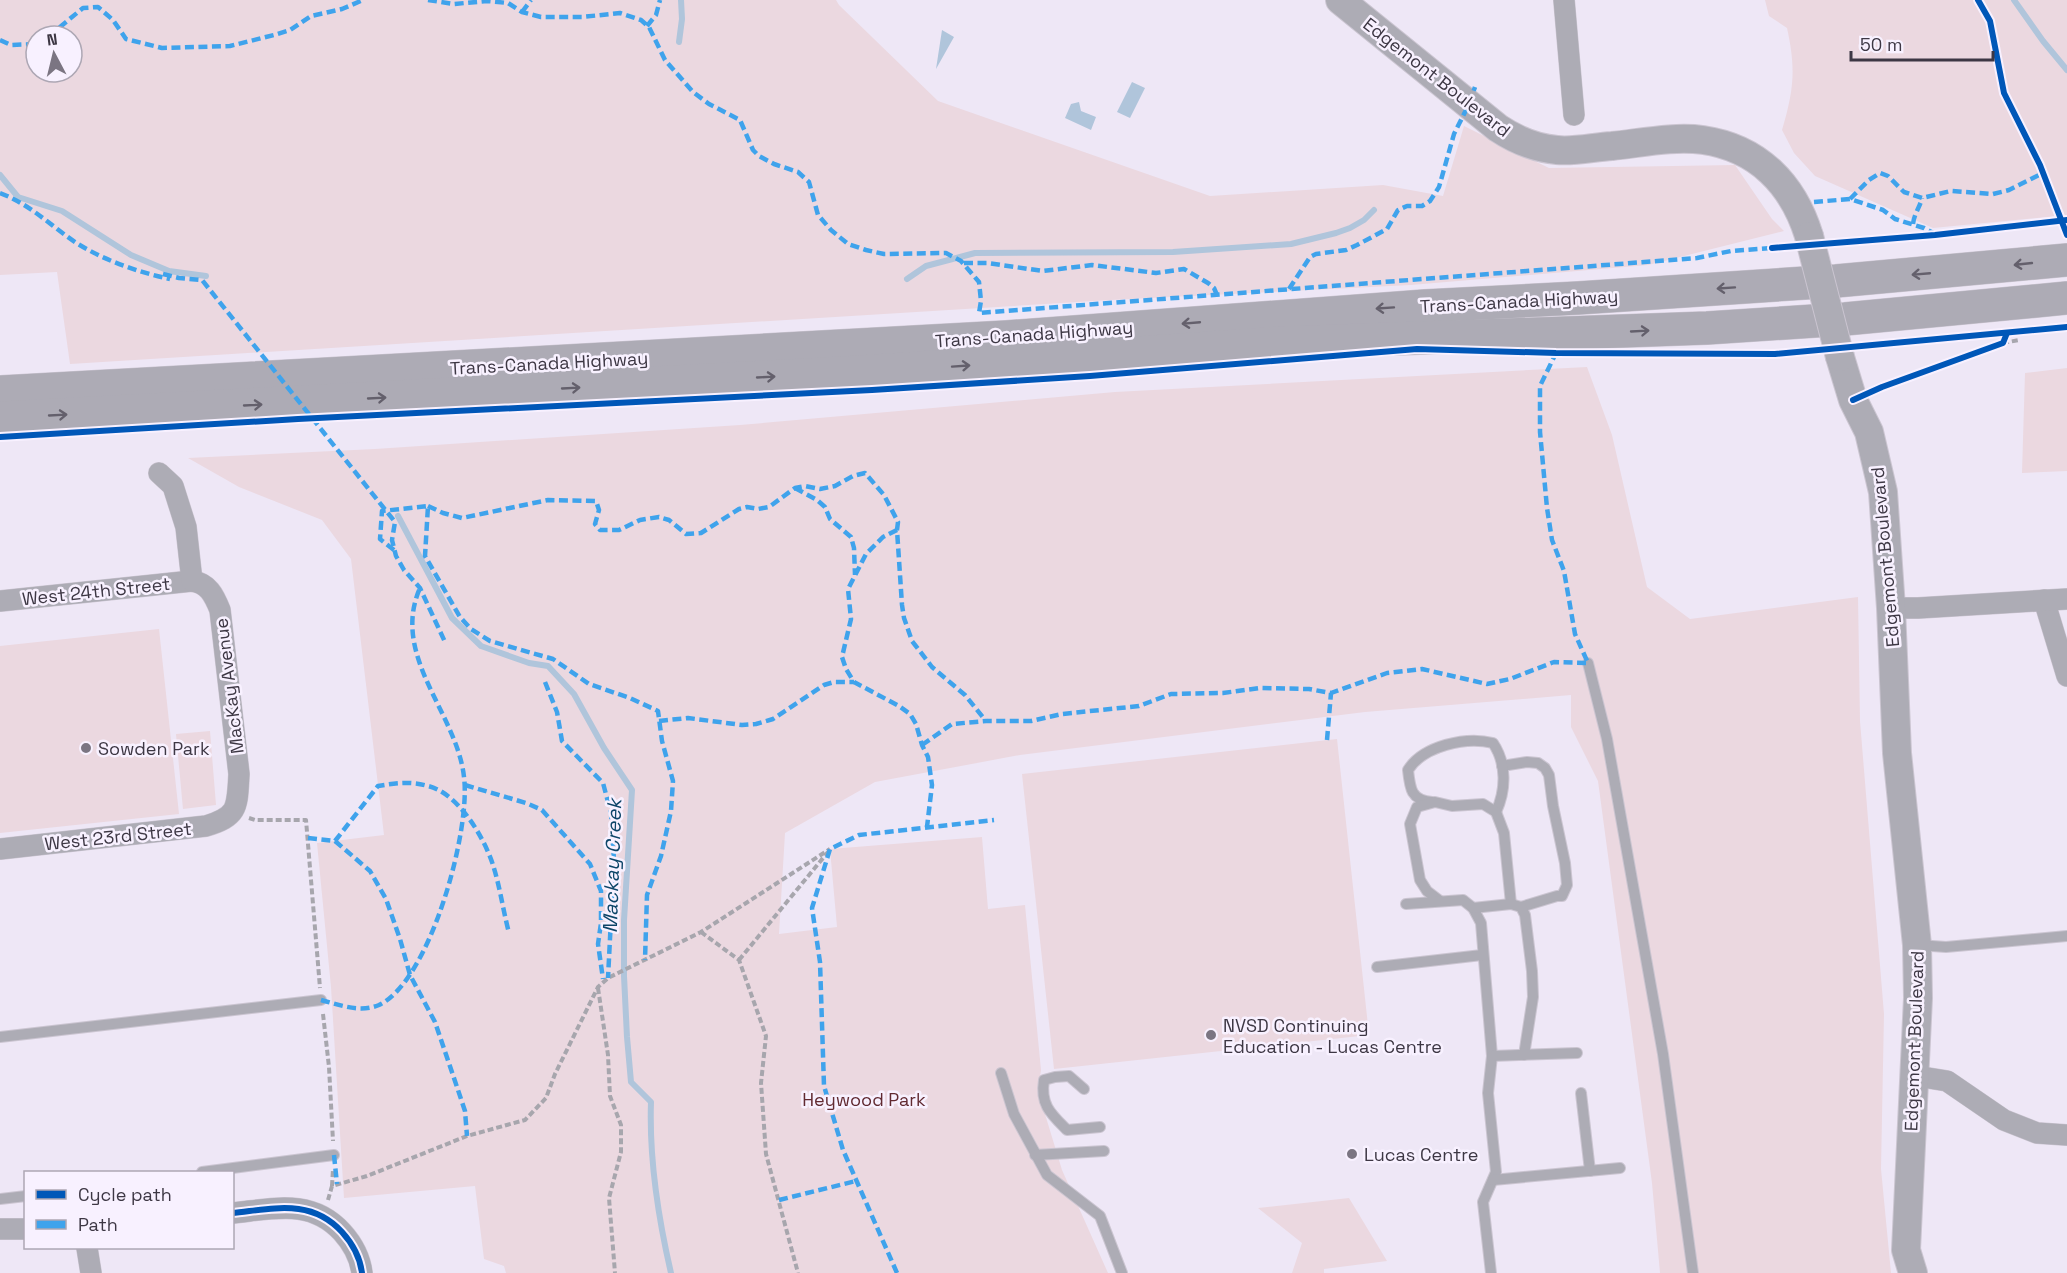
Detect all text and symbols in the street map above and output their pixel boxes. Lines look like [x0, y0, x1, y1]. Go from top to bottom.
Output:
street label: Edgemont Boulevard [1359, 12, 1515, 142]
north arrow [24, 24, 84, 84]
scale bar [1851, 24, 1994, 62]
text: N [46, 29, 59, 51]
text: 50 m [1860, 33, 1902, 56]
one-way arrow [2014, 259, 2034, 270]
one-way arrow [1911, 268, 1931, 279]
one-way arrow [1717, 283, 1737, 294]
street label: Trans-Canada Highway [1419, 284, 1619, 318]
one-way arrow [1376, 303, 1395, 314]
street label: Trans-Canada Highway [934, 316, 1134, 352]
one-way arrow [1181, 318, 1201, 329]
one-way arrow [1630, 325, 1650, 336]
street label: Trans-Canada Highway [449, 346, 649, 380]
one-way arrow [950, 360, 970, 371]
one-way arrow [756, 371, 776, 382]
one-way arrow [561, 382, 581, 393]
one-way arrow [366, 393, 386, 404]
one-way arrow [243, 399, 263, 410]
one-way arrow [48, 409, 68, 420]
street label: Edgemont Boulevard [1866, 466, 1904, 648]
street label: West 24th Street [21, 572, 171, 610]
street label: MacKay Avenue [209, 617, 249, 755]
place label: Sowden Park [98, 737, 210, 760]
marker: Sowden Park [79, 741, 93, 755]
water label: Mackay Creek [597, 796, 627, 933]
street label: West 23rd Street [43, 817, 193, 855]
street label: Edgemont Boulevard [1899, 950, 1929, 1132]
place label: NVSD Continuing Education - Lucas Centre [1223, 1014, 1442, 1058]
marker: NVSD Continuing Education - Lucas Centre [1204, 1028, 1218, 1042]
park label: Heywood Park [802, 1088, 926, 1111]
place label: Lucas Centre [1364, 1143, 1478, 1166]
marker: Lucas Centre [1345, 1147, 1359, 1161]
legend [24, 1171, 234, 1249]
text: Cycle path [78, 1183, 172, 1206]
text: Path [78, 1213, 118, 1236]

